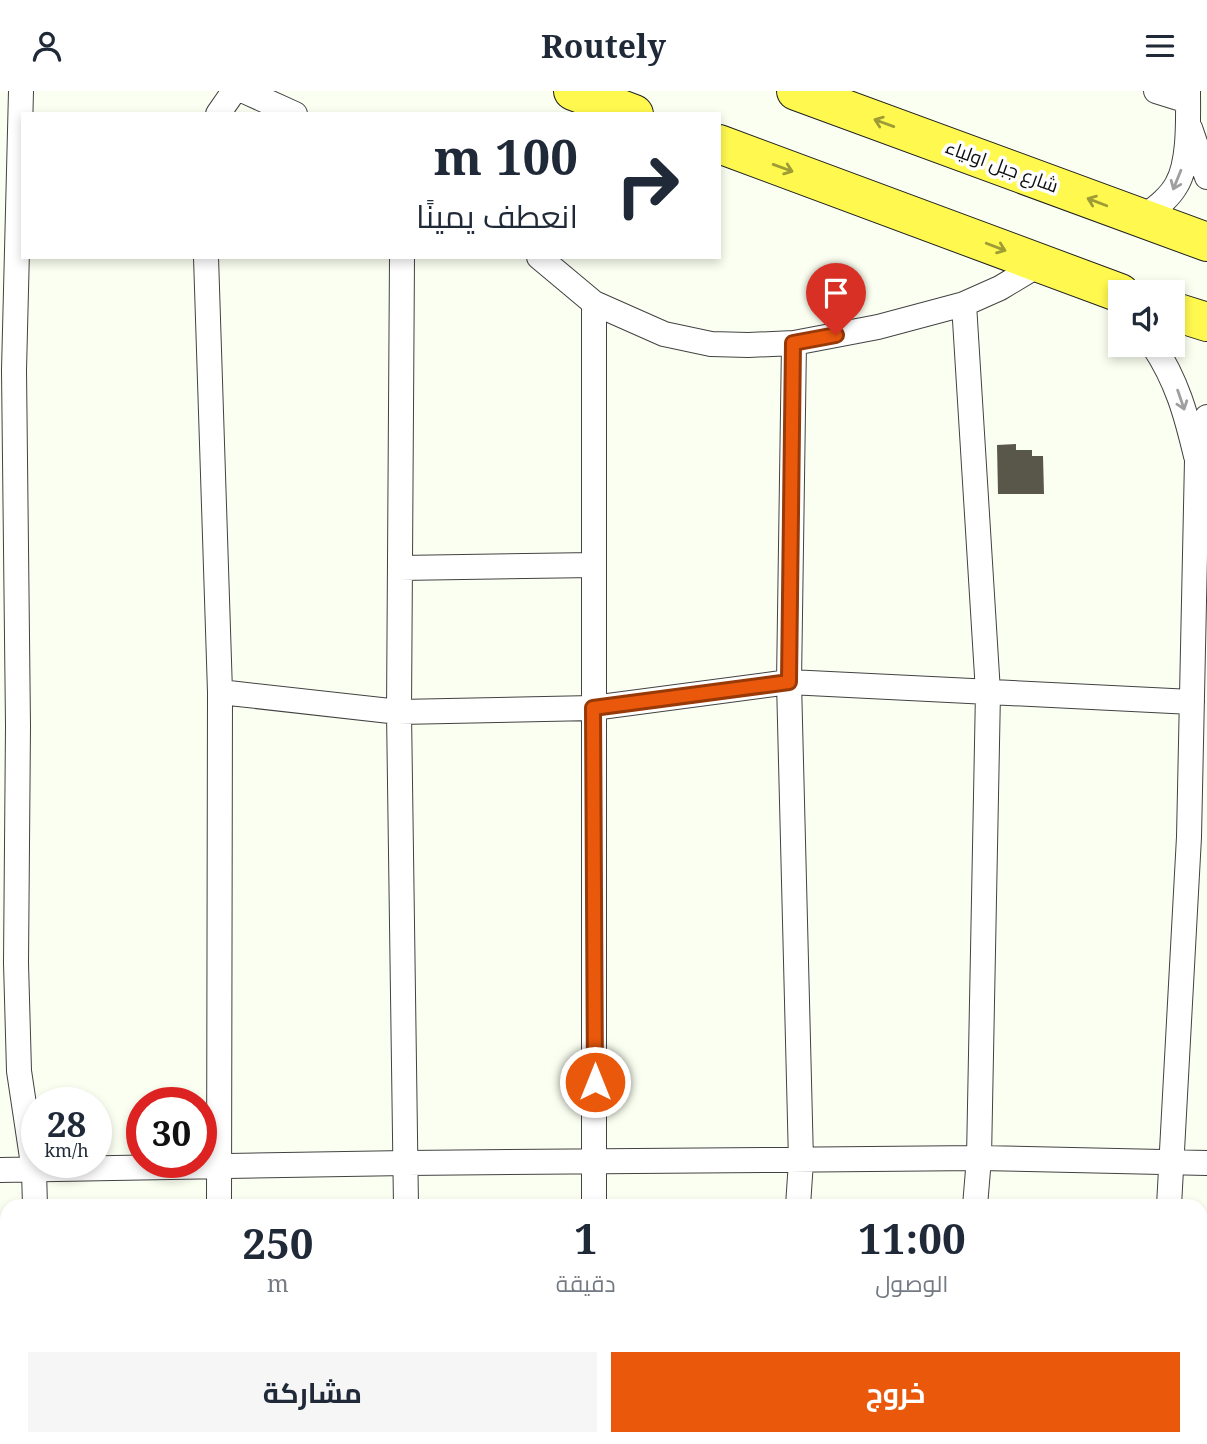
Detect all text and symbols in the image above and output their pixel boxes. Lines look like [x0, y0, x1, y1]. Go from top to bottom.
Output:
text: Routely [541, 24, 666, 67]
icon: person [28, 27, 66, 65]
icon: menu [1141, 27, 1179, 65]
one-way arrow [873, 116, 895, 128]
text: 100 m [434, 123, 578, 189]
street label: شارع جبل اولياء [942, 134, 1062, 199]
icon: right [602, 140, 693, 231]
one-way arrow [772, 162, 794, 175]
one-way arrow [1169, 169, 1182, 190]
text: انعطف يمينًا [416, 194, 578, 237]
one-way arrow [1087, 194, 1108, 207]
one-way arrow [985, 242, 1007, 255]
pin [806, 263, 866, 335]
icon: arrive [817, 274, 855, 312]
map controls [1108, 280, 1185, 357]
button: sound [1108, 280, 1185, 357]
one-way arrow [1175, 389, 1188, 411]
position arrow [558, 1045, 632, 1119]
speed limit sign: 30 [126, 1087, 217, 1178]
text: 28 [47, 1100, 86, 1147]
text: km/h [44, 1138, 89, 1162]
text: 1 [574, 1209, 598, 1266]
text: 11:00 [858, 1209, 966, 1266]
text: 250 [242, 1214, 314, 1271]
text: m [267, 1267, 289, 1299]
text: دقيقة [556, 1267, 616, 1299]
text: الوصول [875, 1267, 948, 1299]
button: مشاركة [28, 1352, 597, 1432]
button: خروج [611, 1352, 1180, 1432]

